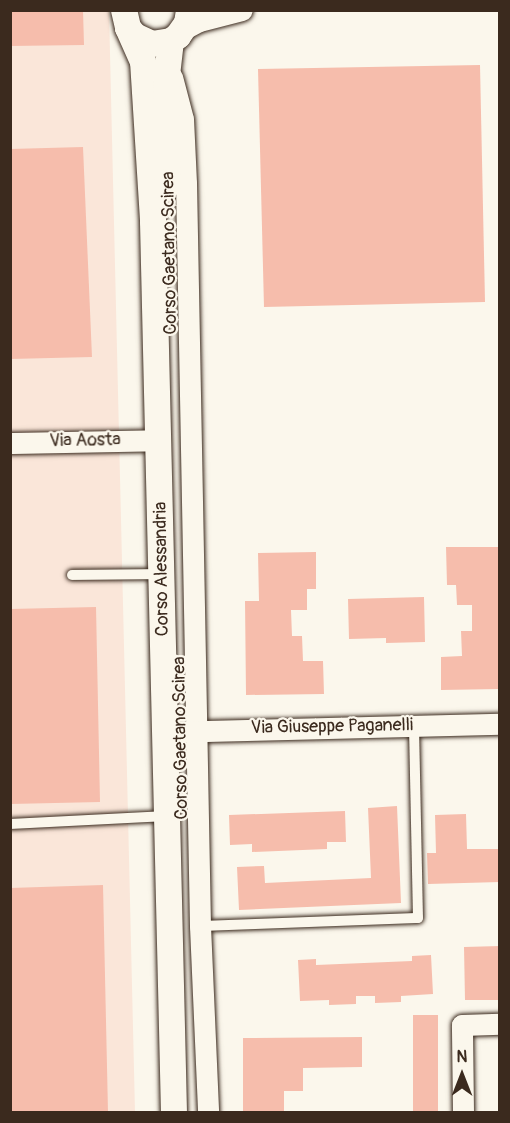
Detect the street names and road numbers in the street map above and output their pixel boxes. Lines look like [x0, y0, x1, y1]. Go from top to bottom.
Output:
street label: Corso Gaetano Scirea [158, 171, 182, 335]
street label: Via Aosta [49, 430, 121, 452]
street label: Corso Alessandria [150, 502, 174, 636]
street label: Corso Gaetano Scirea [169, 656, 193, 820]
street label: Via Giuseppe Paganelli [251, 715, 413, 739]

